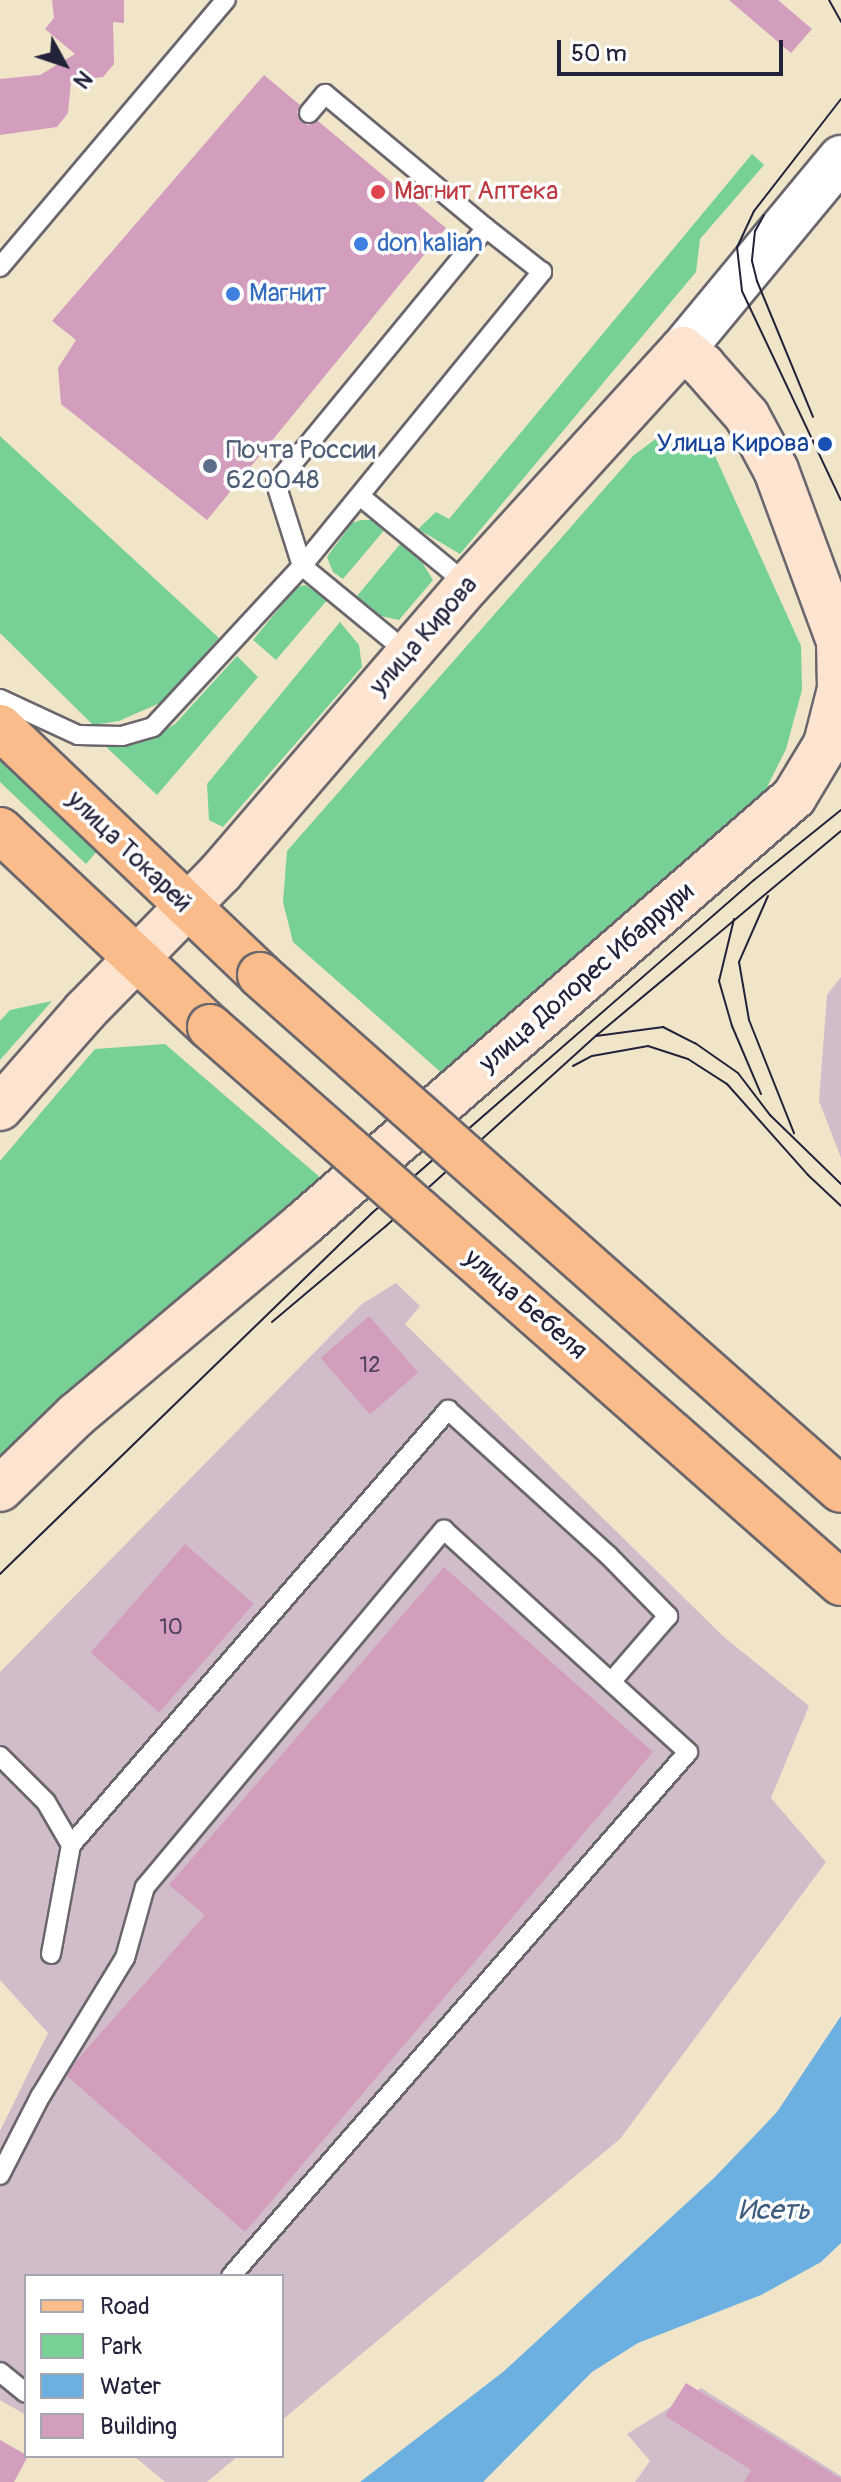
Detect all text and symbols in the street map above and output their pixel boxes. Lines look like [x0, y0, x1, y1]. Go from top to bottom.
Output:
north arrow [24, 24, 104, 104]
scale bar [561, 24, 787, 74]
text: 50 m [571, 39, 627, 68]
text: N [67, 65, 98, 94]
place label: Магнит Аптека [394, 176, 558, 208]
marker: Магнит Аптека [369, 183, 387, 201]
place label: don kalian [377, 228, 483, 260]
marker: don kalian [352, 235, 370, 253]
place label: Магнит [249, 278, 326, 310]
marker: Магнит [224, 285, 242, 303]
place label: Улица Кирова [656, 428, 809, 460]
place label: Почта России 620048 [226, 435, 376, 496]
marker: Улица Кирова [816, 435, 834, 453]
marker: Почта России 620048 [201, 457, 219, 475]
street label: улица Кирова [364, 570, 484, 702]
street label: улица Токарей [60, 785, 198, 919]
street label: улица Долорес Ибаррури [474, 876, 700, 1080]
street label: улица Бебеля [457, 1243, 593, 1367]
house number: 12 [360, 1353, 380, 1379]
house number: 10 [159, 1615, 183, 1641]
water label: Исеть [738, 2194, 810, 2228]
legend [24, 2274, 284, 2458]
text: Road [100, 2292, 150, 2321]
text: Park [100, 2332, 142, 2361]
text: Water [100, 2372, 161, 2401]
text: Building [100, 2412, 177, 2441]

